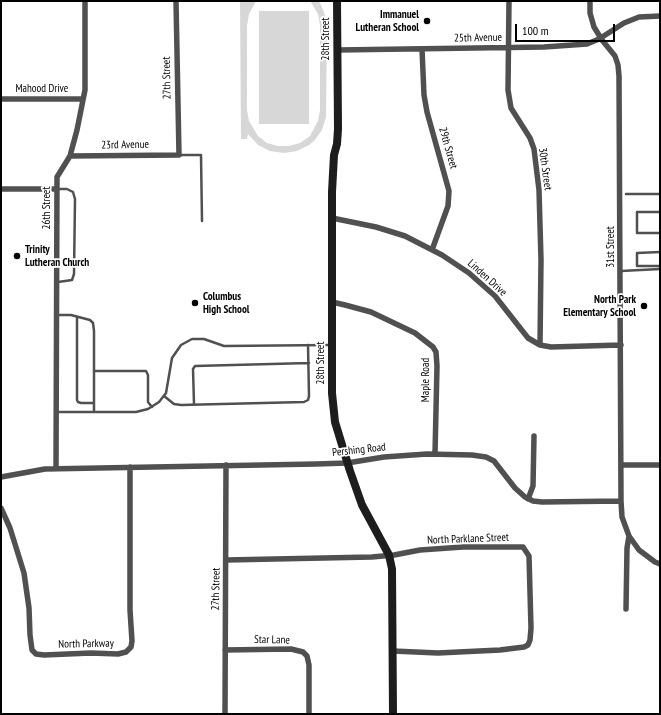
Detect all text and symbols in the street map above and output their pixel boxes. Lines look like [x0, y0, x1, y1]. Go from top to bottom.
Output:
place label: Immanuel Lutheran School [356, 8, 419, 34]
marker: Immanuel Lutheran School [422, 16, 432, 26]
scale bar [517, 16, 617, 42]
street label: 28th Street [319, 18, 333, 60]
text: 100 m [522, 23, 549, 38]
street label: 25th Avenue [454, 31, 502, 45]
street label: 27th Street [160, 56, 174, 100]
street label: Mahood Drive [16, 82, 68, 96]
street label: 29th Street [436, 126, 460, 170]
street label: 23rd Avenue [101, 138, 149, 152]
street label: 30th Street [535, 147, 555, 191]
street label: 26th Street [40, 187, 54, 229]
street label: 31st Street [604, 226, 618, 268]
place label: Trinity Lutheran Church [25, 243, 89, 269]
marker: Trinity Lutheran Church [12, 251, 22, 261]
street label: Linden Drive [465, 257, 509, 299]
place label: Columbus High School [203, 290, 249, 316]
place label: North Park Elementary School [563, 293, 636, 319]
marker: Columbus High School [190, 298, 200, 308]
marker: North Park Elementary School [639, 301, 649, 311]
street label: 28th Street [314, 342, 328, 384]
street label: Maple Road [419, 358, 433, 402]
street label: Pershing Road [332, 441, 386, 459]
street label: North Parklane Street [427, 531, 509, 547]
street label: 27th Street [209, 567, 223, 611]
street label: Star Lane [254, 633, 290, 647]
street label: North Parkway [58, 637, 114, 651]

